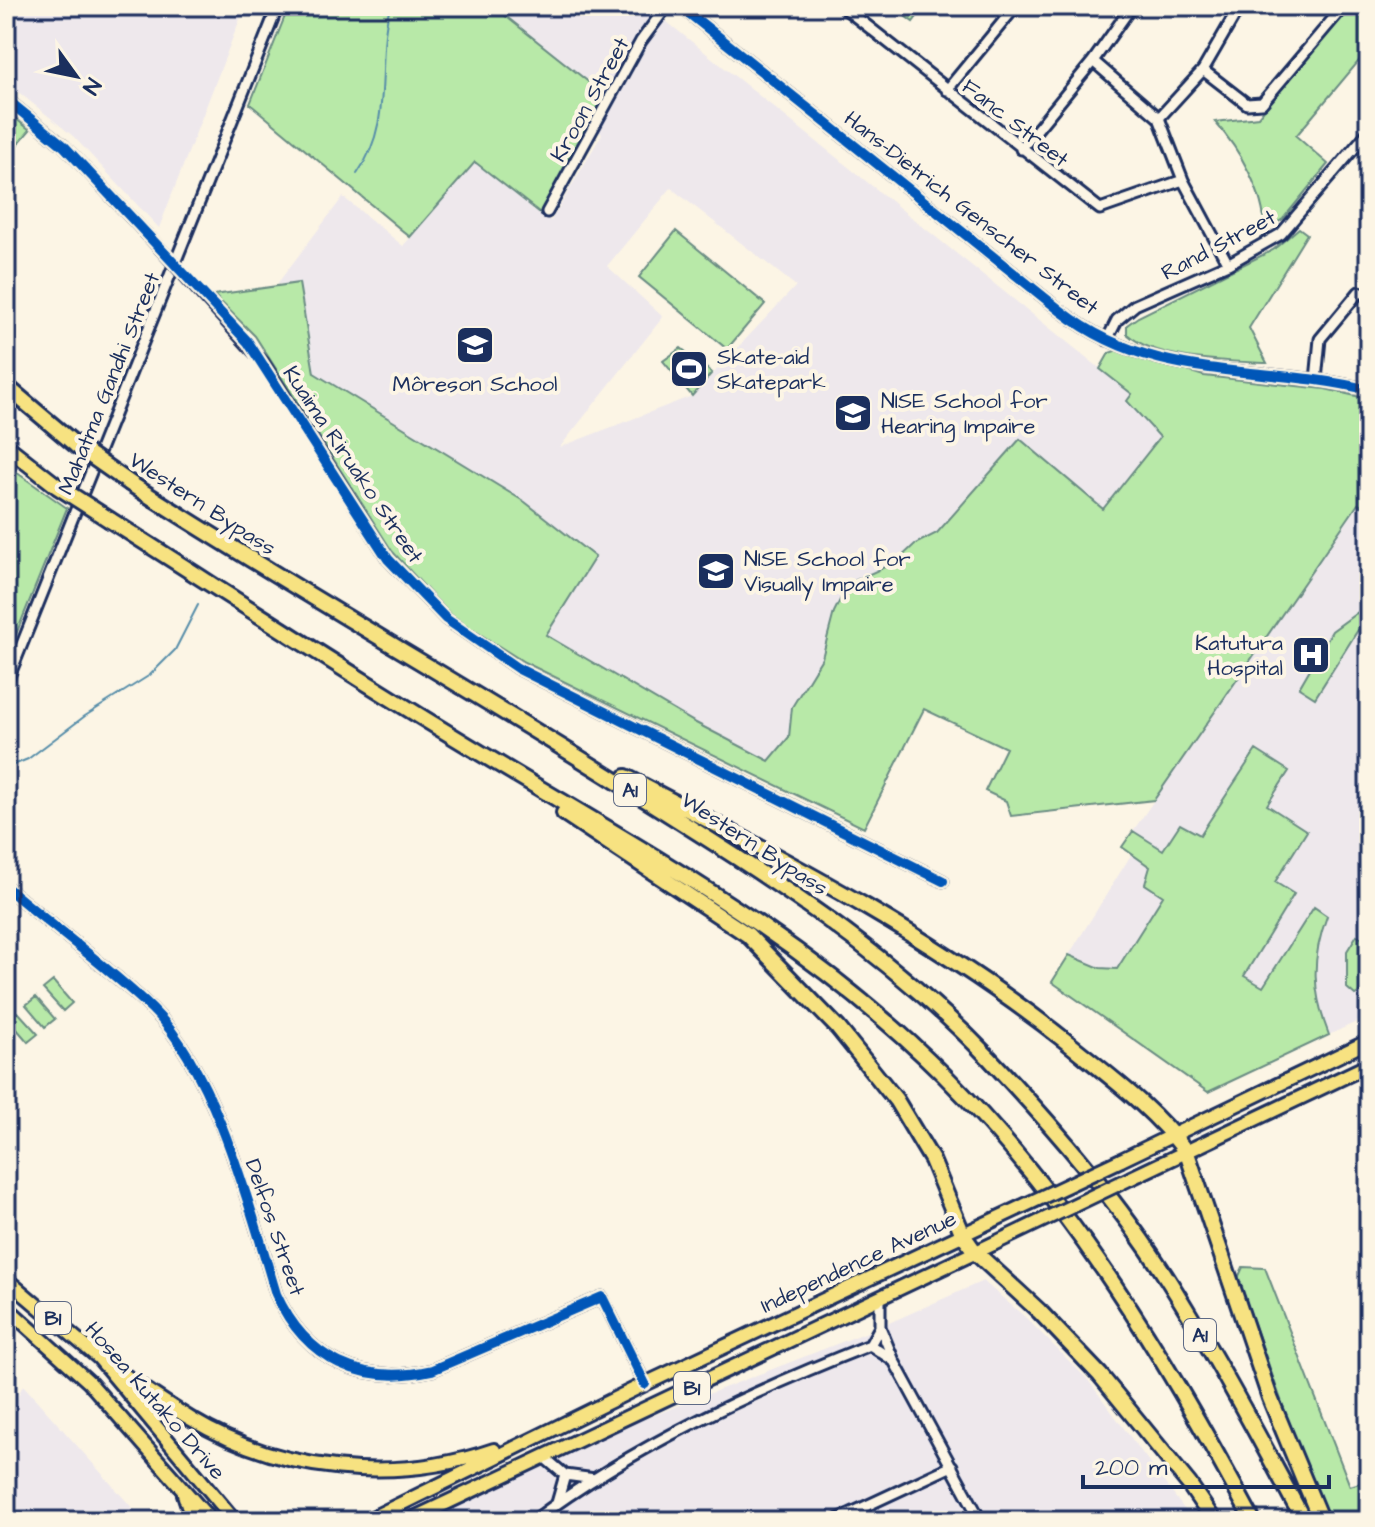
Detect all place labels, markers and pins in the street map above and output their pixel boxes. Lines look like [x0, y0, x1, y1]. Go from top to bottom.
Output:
school or university icon: Môreson School [454, 324, 496, 366]
place label: Skate-aid Skatepark [717, 342, 826, 398]
sports icon: Skate-aid Skatepark [668, 348, 710, 390]
place label: Môreson School [393, 369, 558, 400]
place label: NISE School for Hearing Impaire [881, 386, 1048, 443]
school or university icon: NISE School for Hearing Impaire [832, 392, 874, 434]
place label: NISE School for Visually Impaire [744, 544, 911, 601]
school or university icon: NISE School for Visually Impaire [695, 550, 737, 592]
place label: Katutura Hospital [1195, 628, 1283, 684]
hospital icon: Katutura Hospital [1290, 634, 1332, 676]

